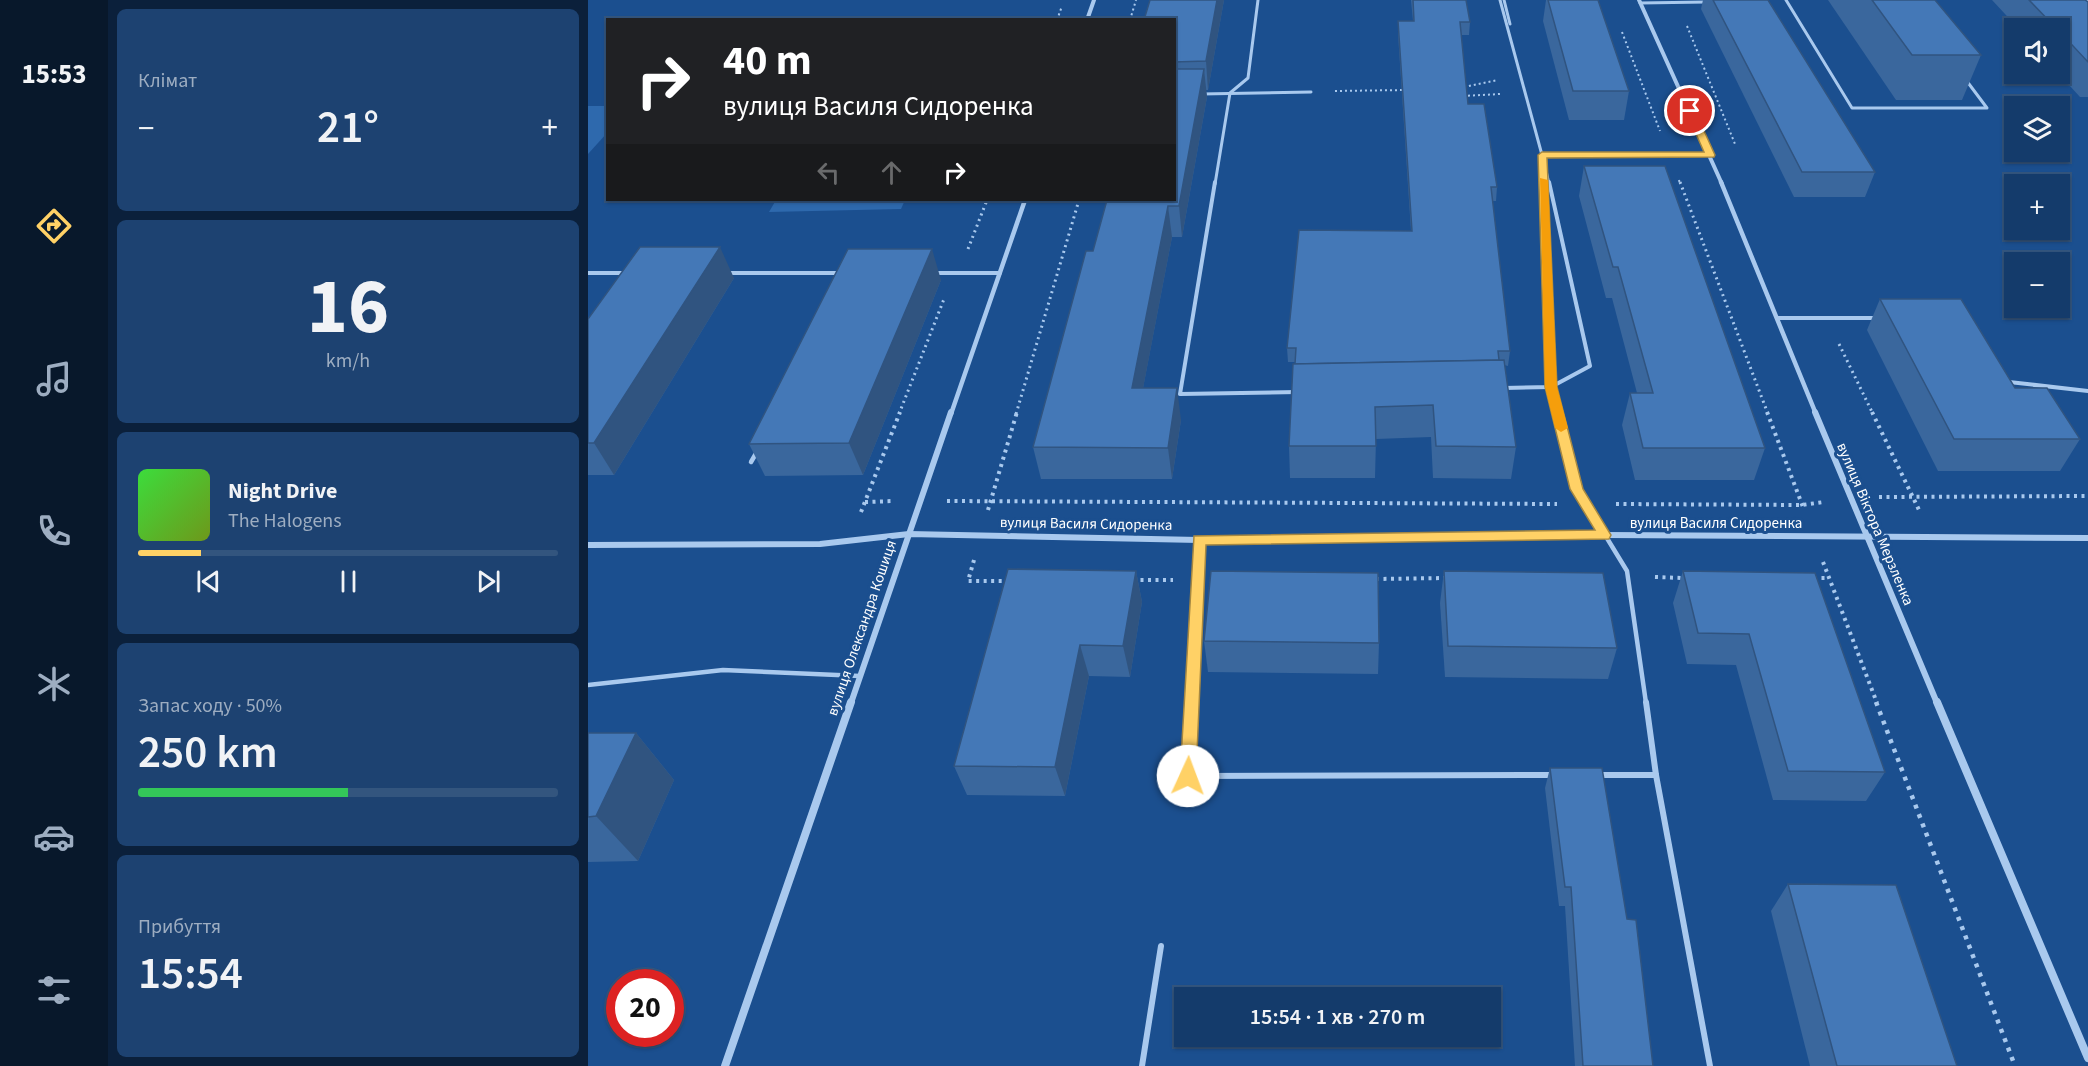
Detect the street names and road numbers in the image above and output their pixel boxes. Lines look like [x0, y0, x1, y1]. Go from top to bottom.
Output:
street label: вулиця Віктора Мерзленка [1831, 439, 1919, 609]
street label: вулиця Василя Сидоренка [1000, 512, 1172, 536]
street label: вулиця Василя Сидоренка [1630, 513, 1802, 534]
street label: вулиця Олександра Кошиця [822, 537, 902, 719]

